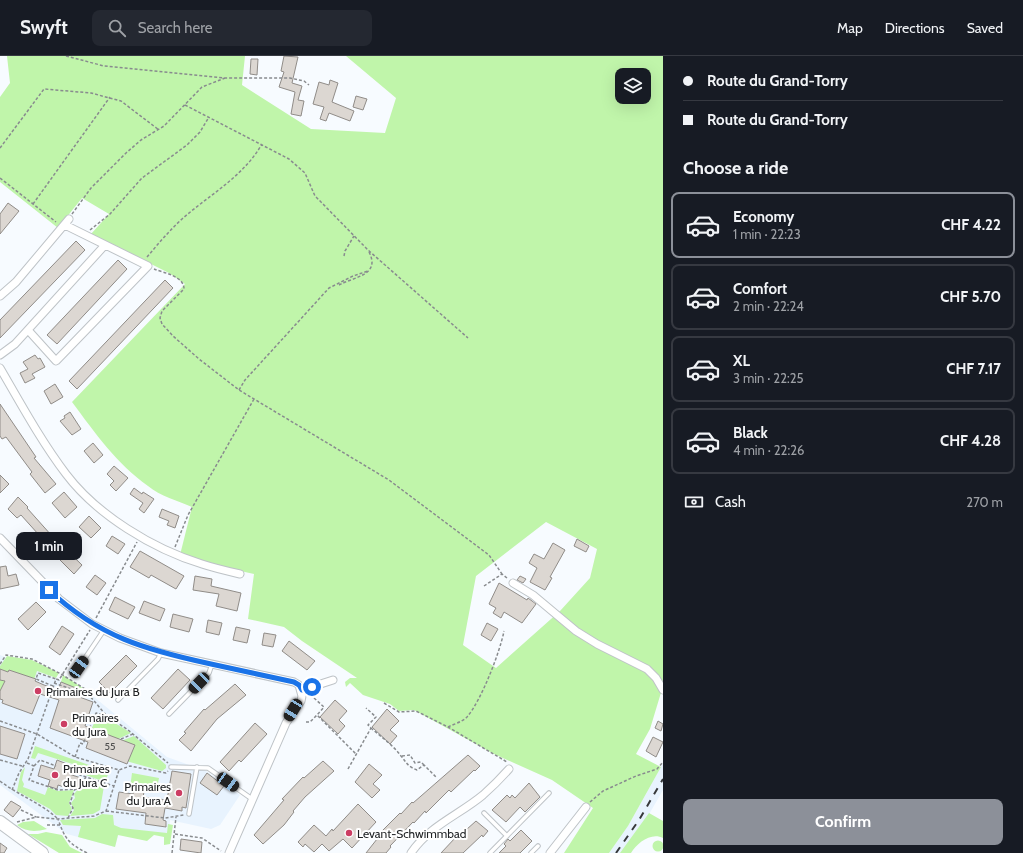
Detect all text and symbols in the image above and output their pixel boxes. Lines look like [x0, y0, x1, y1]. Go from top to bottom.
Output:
search box [92, 10, 372, 46]
text: Swyft [20, 16, 68, 39]
icon: search [106, 17, 128, 39]
text: Search here [138, 19, 212, 37]
text: Map [837, 19, 863, 37]
text: Directions [885, 19, 945, 37]
text: Saved [967, 19, 1003, 37]
map controls [615, 68, 651, 104]
button: layers [615, 68, 651, 104]
text: Route du Grand-Torry [707, 72, 848, 90]
text: Route du Grand-Torry [707, 111, 848, 129]
text: Choose a ride [683, 157, 788, 179]
icon: car [685, 207, 721, 243]
text: Economy [733, 208, 794, 226]
text: CHF 4.22 [941, 216, 1001, 234]
text: 1 min · 22:23 [733, 226, 801, 242]
icon: car [685, 279, 721, 315]
text: Comfort [733, 280, 787, 298]
text: CHF 5.70 [940, 288, 1001, 306]
text: 2 min · 22:24 [733, 298, 804, 314]
icon: car [685, 351, 721, 387]
text: XL [733, 352, 750, 370]
text: CHF 7.17 [946, 360, 1001, 378]
text: 3 min · 22:25 [733, 370, 804, 386]
icon: car [685, 423, 721, 459]
text: Black [733, 424, 768, 442]
text: CHF 4.28 [940, 432, 1001, 450]
text: 4 min · 22:26 [733, 442, 804, 458]
icon: cash [683, 491, 705, 513]
text: Cash [715, 493, 746, 511]
text: 270 m [966, 494, 1003, 510]
callout: 1 min [16, 532, 82, 560]
text: 1 min [34, 538, 64, 554]
route end [40, 581, 58, 599]
car [67, 654, 91, 680]
car [186, 670, 212, 696]
route start [303, 678, 321, 696]
place label: Primaires du Jura B [46, 684, 140, 699]
marker: Primaires du Jura B [33, 686, 43, 696]
car [282, 697, 304, 723]
place label: Primaires du Jura [72, 710, 119, 739]
marker: Primaires du Jura [59, 719, 69, 729]
house number: 55 [105, 740, 115, 753]
place label: Primaires du Jura C [63, 761, 110, 790]
marker: Primaires du Jura C [50, 770, 60, 780]
car [215, 770, 241, 794]
place label: Primaires du Jura A [124, 779, 172, 808]
marker: Primaires du Jura A [174, 788, 184, 798]
button: Confirm [683, 799, 1003, 845]
place label: Levant-Schwimmbad [357, 826, 466, 841]
marker: Levant-Schwimmbad [344, 828, 354, 838]

